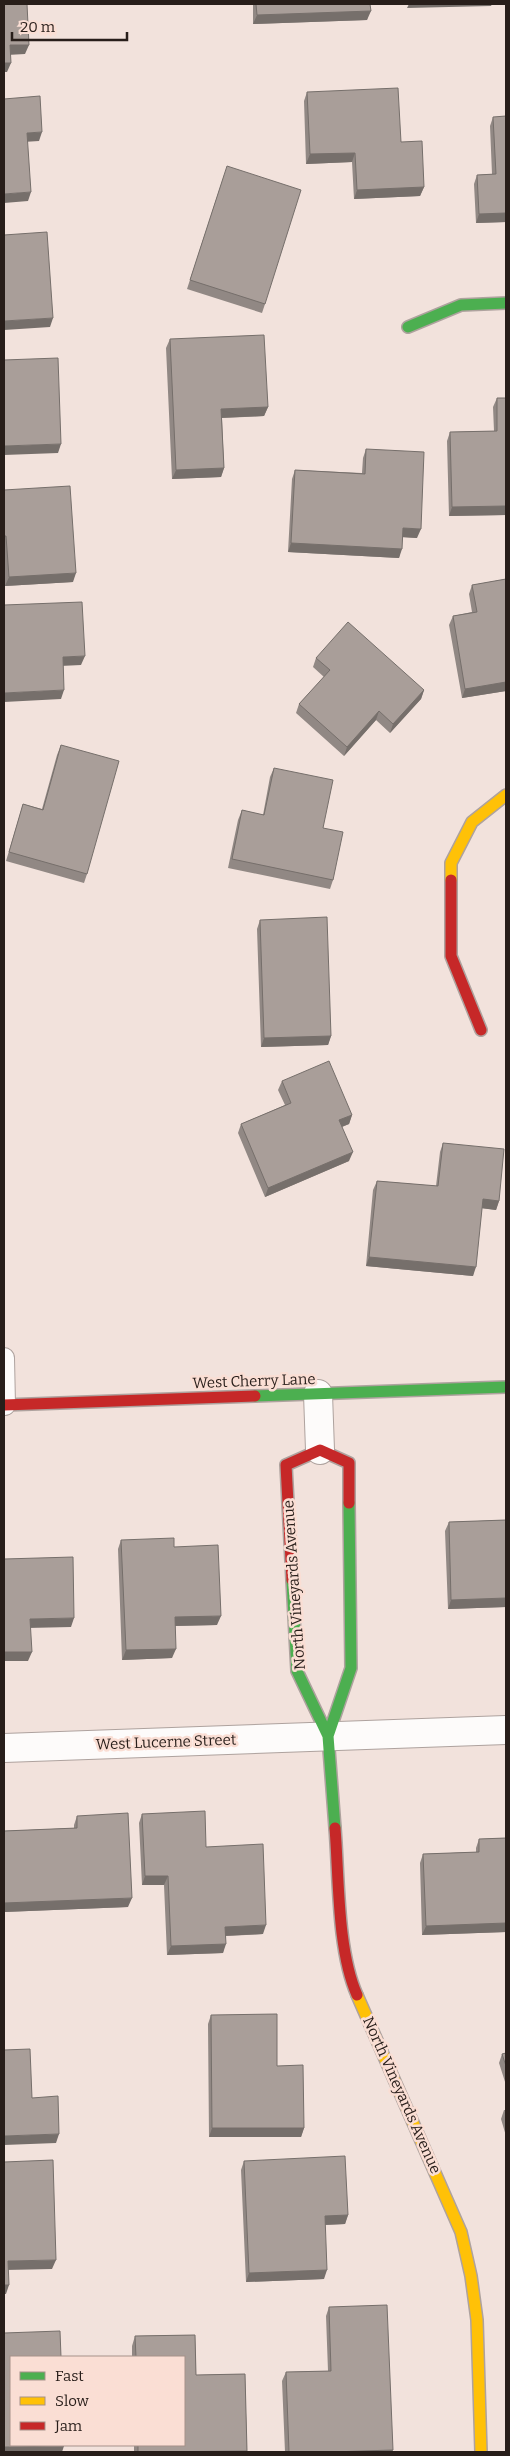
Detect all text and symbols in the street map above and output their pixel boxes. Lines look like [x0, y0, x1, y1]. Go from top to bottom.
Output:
scale bar [12, 10, 128, 42]
text: 20 m [20, 18, 56, 36]
street label: West Cherry Lane [192, 1370, 316, 1392]
street label: North Vineyards Avenue [279, 1500, 309, 1670]
street label: West Lucerne Street [95, 1731, 237, 1753]
street label: North Vineyards Avenue [359, 2014, 445, 2176]
legend [10, 2356, 185, 2446]
text: Fast [55, 2367, 84, 2385]
text: Slow [55, 2392, 90, 2410]
text: Jam [54, 2417, 83, 2435]

